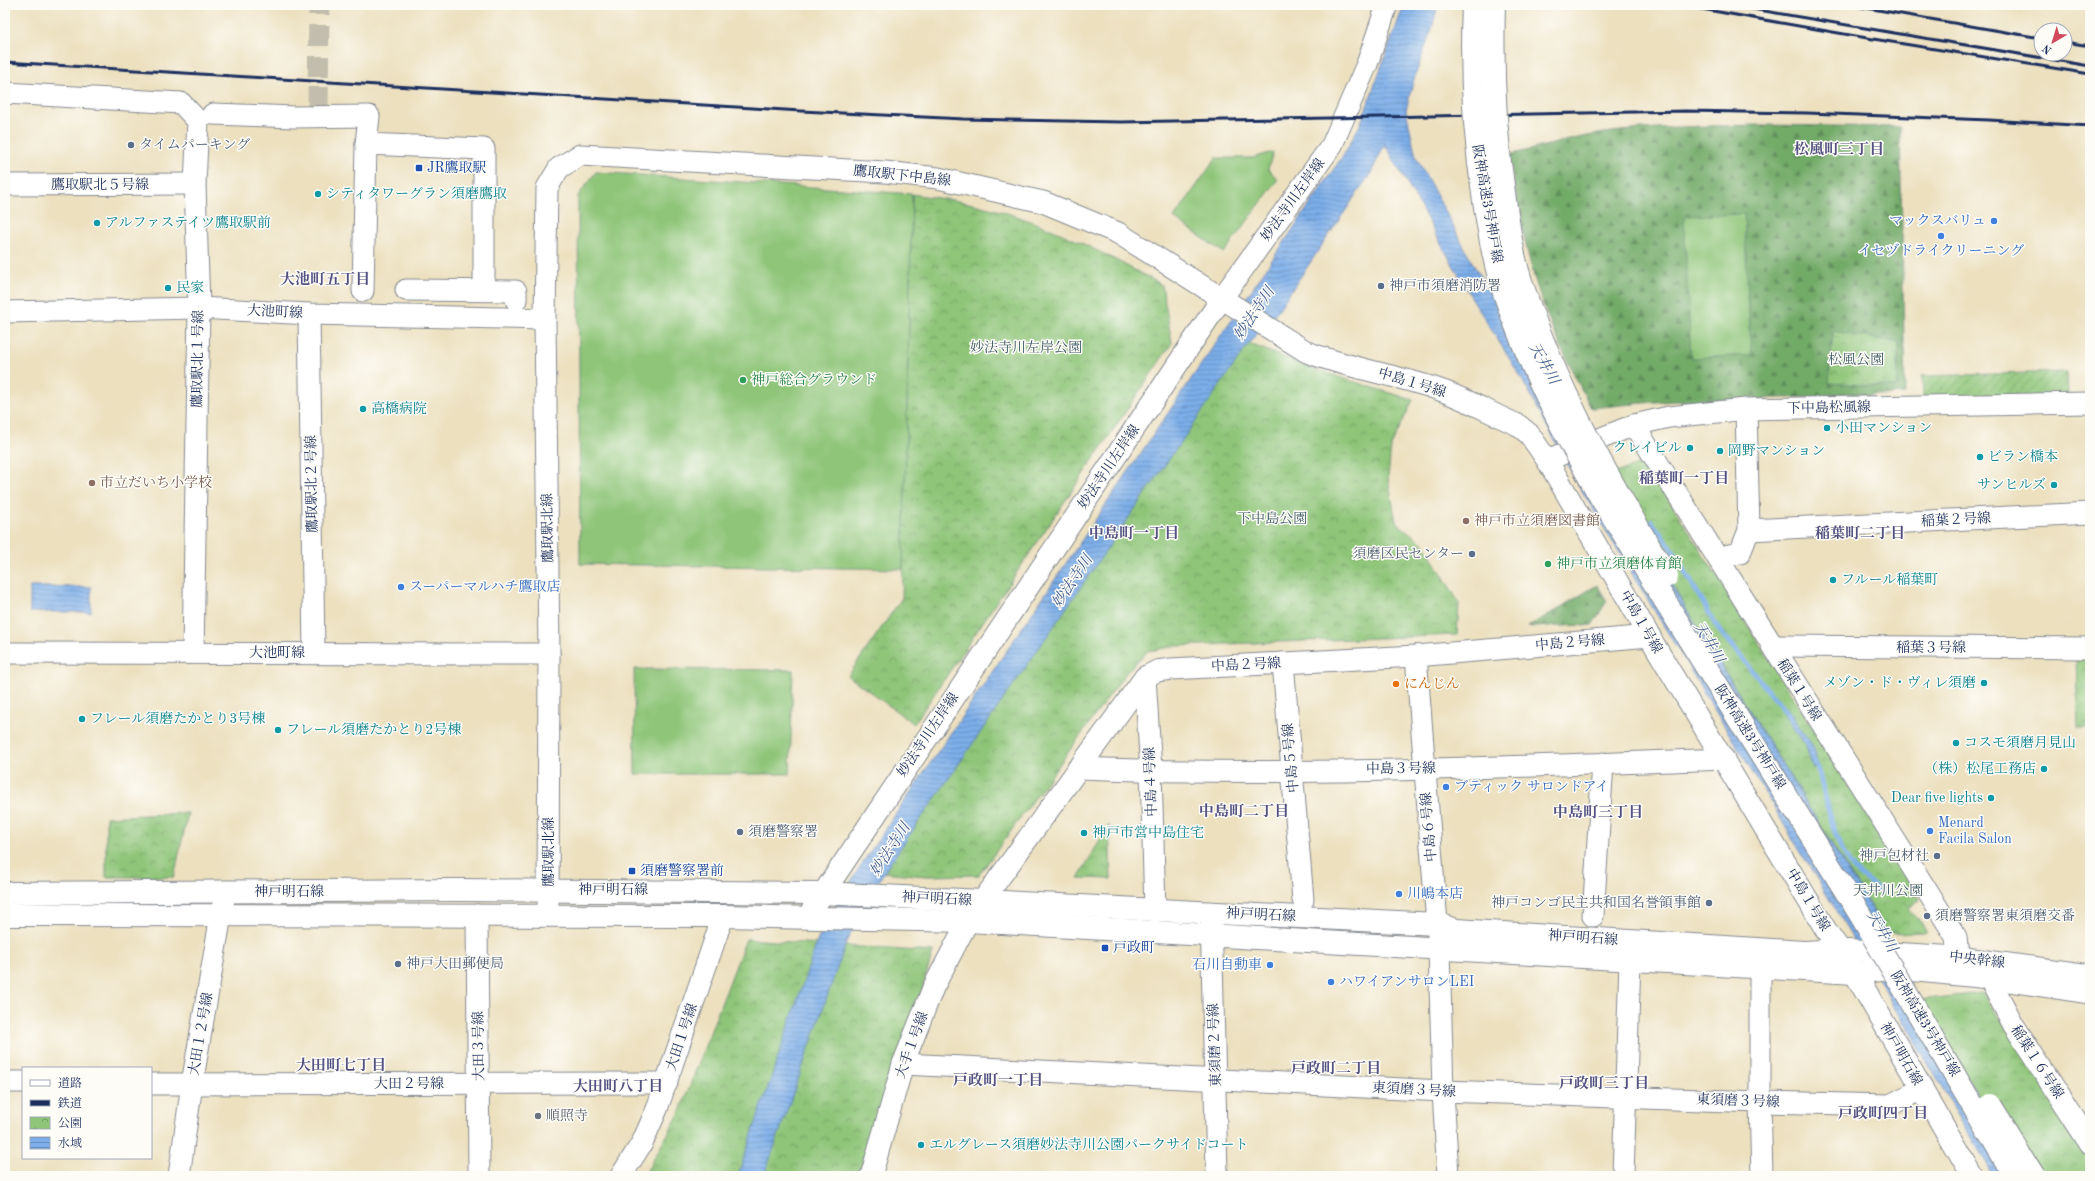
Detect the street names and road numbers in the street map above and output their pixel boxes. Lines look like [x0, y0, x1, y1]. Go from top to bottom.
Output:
street label: 阪神高速3号神戸線 [1470, 143, 1505, 264]
street label: 妙法寺川左岸線 [1258, 156, 1327, 244]
street label: 鷹取駅下中島線 [853, 163, 952, 188]
street label: 鷹取駅北５号線 [51, 177, 149, 192]
street label: 大池町線 [247, 303, 303, 320]
street label: 鷹取駅北１号線 [189, 310, 206, 408]
street label: 中島１号線 [1376, 365, 1448, 400]
street label: 下中島松風線 [1787, 399, 1871, 416]
street label: 妙法寺川左岸線 [1075, 422, 1142, 512]
street label: 鷹取駅北２号線 [303, 435, 320, 533]
street label: 鷹取駅北線 [539, 493, 556, 563]
street label: 稲葉２号線 [1921, 510, 1991, 529]
street label: 中島１号線 [1617, 588, 1665, 656]
street label: 中島２号線 [1534, 632, 1605, 653]
street label: 稲葉３号線 [1896, 640, 1966, 655]
street label: 大池町線 [249, 645, 305, 660]
street label: 中島２号線 [1211, 655, 1281, 674]
street label: 稲葉１号線 [1775, 656, 1824, 723]
street label: 阪神高速3号神戸線 [1712, 682, 1789, 792]
street label: 妙法寺川左岸線 [894, 690, 961, 780]
street label: 中島５号線 [1280, 723, 1301, 794]
street label: 中島４号線 [1142, 747, 1159, 817]
street label: 中島３号線 [1366, 760, 1436, 777]
street label: 中島６号線 [1418, 792, 1439, 863]
street label: 鷹取駅北線 [541, 817, 556, 887]
street label: 中島１号線 [1784, 866, 1833, 934]
street label: 神戸明石線 [578, 882, 648, 897]
street label: 神戸明石線 [254, 884, 324, 899]
street label: 神戸明石線 [902, 889, 972, 908]
street label: 神戸明石線 [1226, 905, 1296, 924]
street label: 神戸明石線 [1548, 928, 1618, 947]
street label: 中央幹線 [1948, 949, 2006, 970]
street label: 阪神高速3号神戸線 [1888, 968, 1963, 1079]
street label: 大田１２号線 [186, 991, 215, 1077]
street label: 大田１号線 [663, 1001, 700, 1072]
street label: 東須磨２号線 [1206, 1003, 1223, 1087]
street label: 大手１号線 [893, 1009, 931, 1080]
street label: 大田３号線 [470, 1011, 487, 1081]
street label: 神戸明石線 [1877, 1020, 1925, 1088]
street label: 稲葉１６号線 [2008, 1022, 2067, 1101]
street label: 大田２号線 [374, 1076, 444, 1091]
street label: 東須磨３号線 [1372, 1080, 1456, 1099]
street label: 東須磨３号線 [1696, 1092, 1780, 1109]

